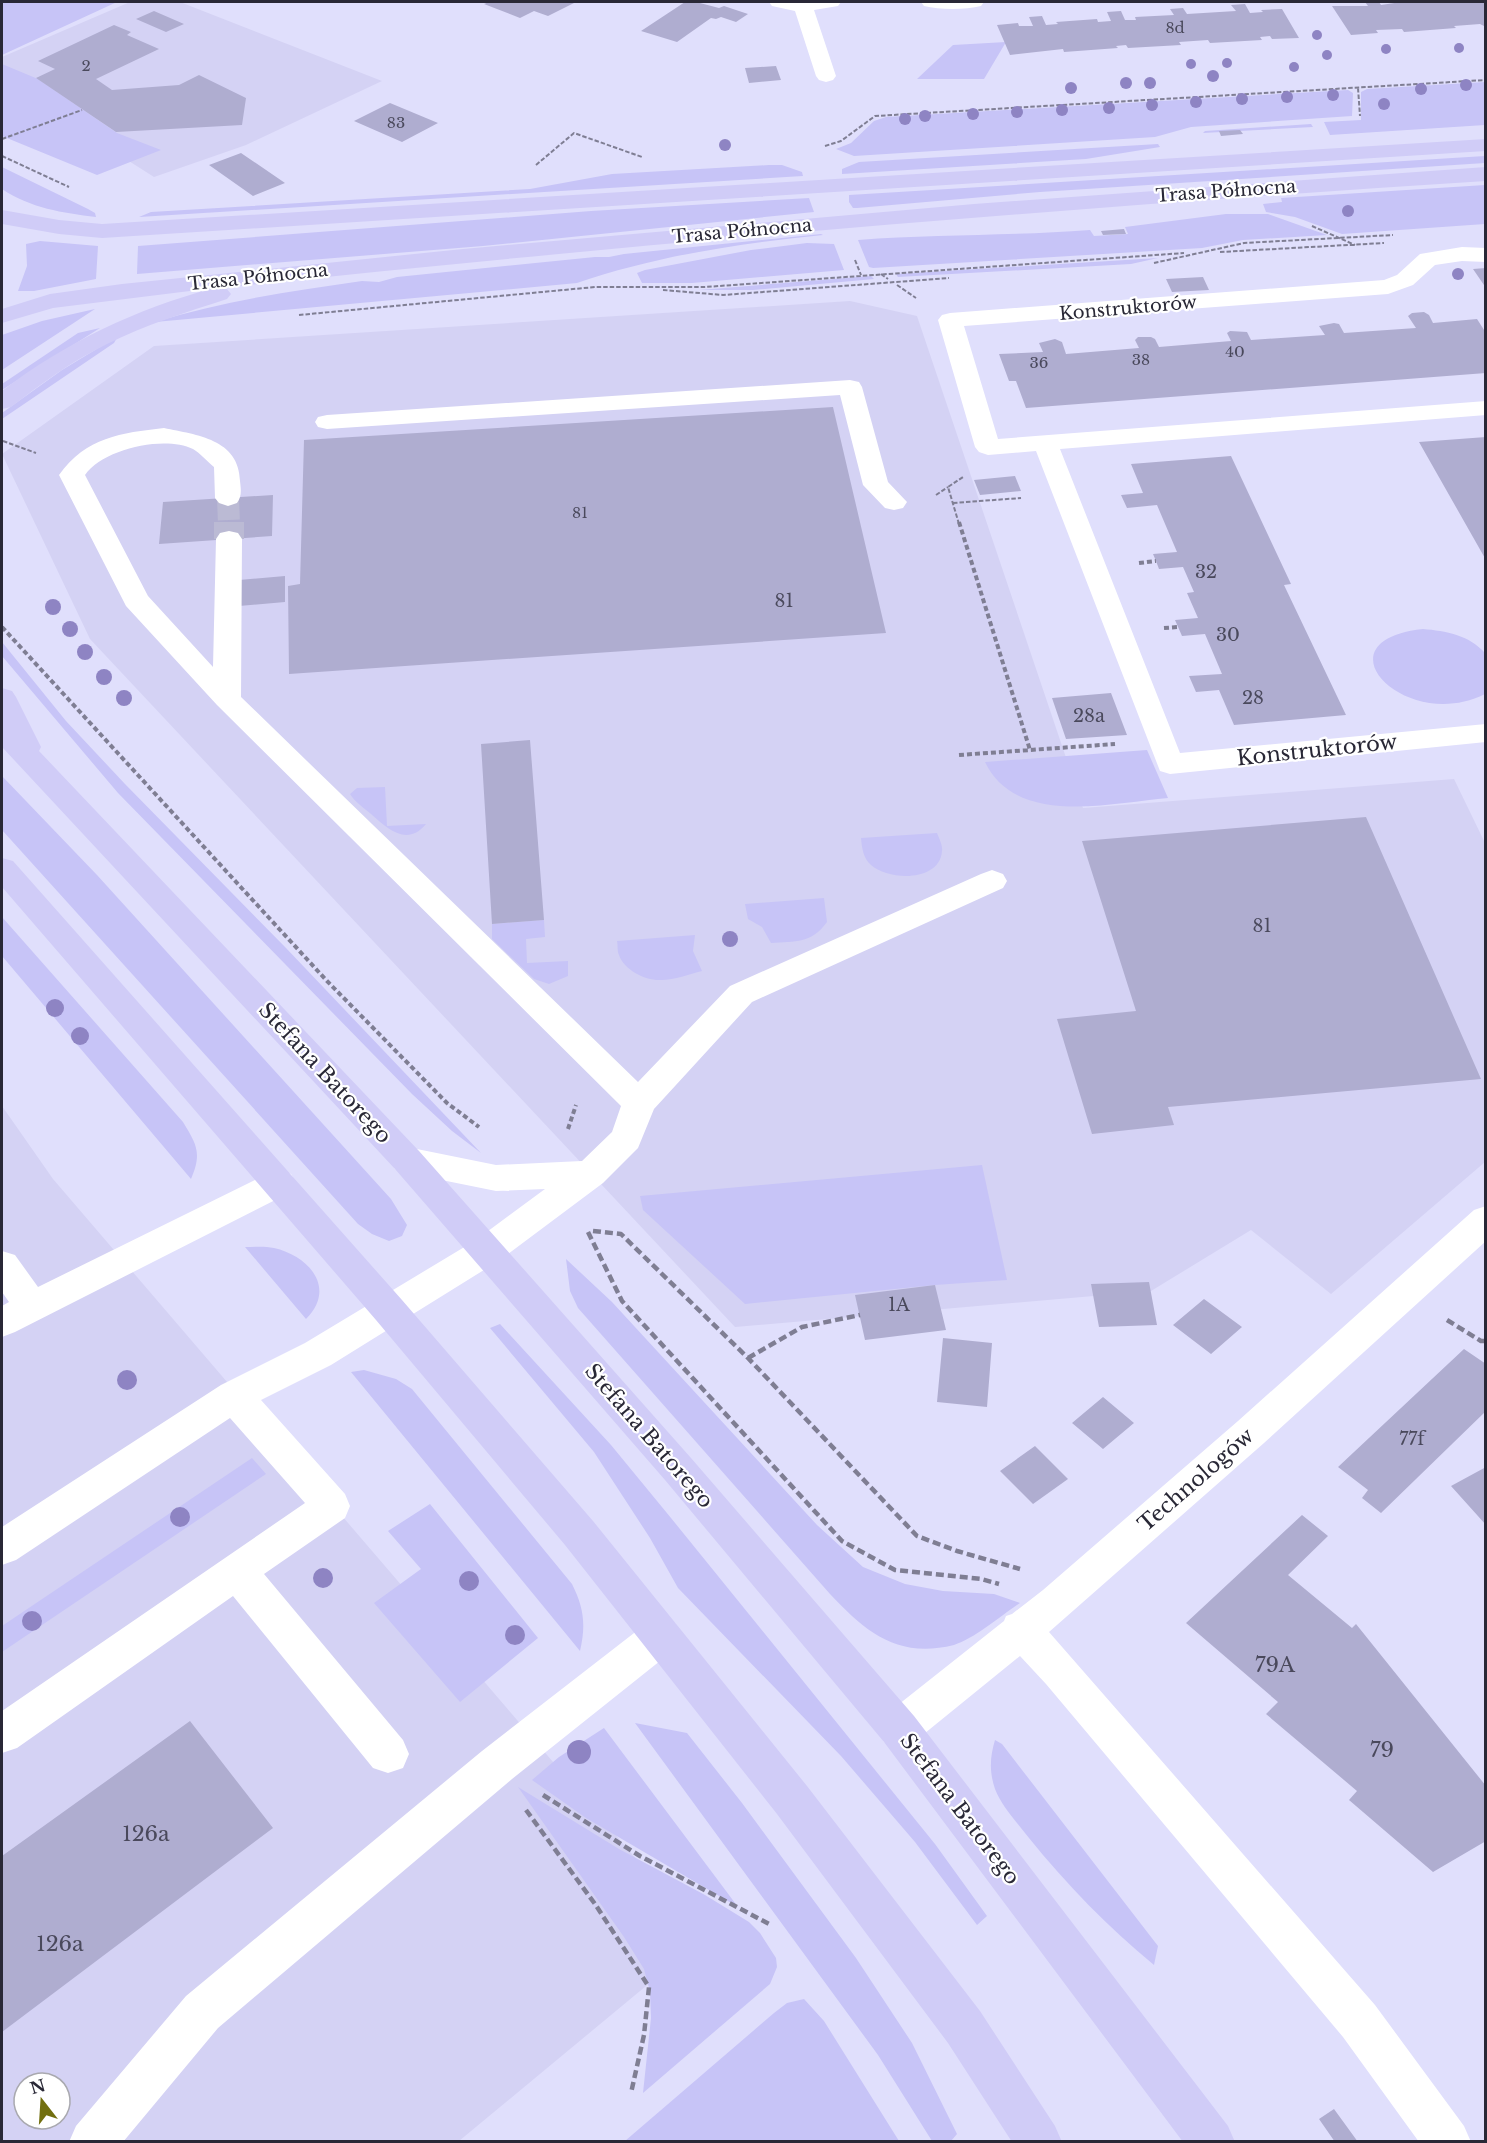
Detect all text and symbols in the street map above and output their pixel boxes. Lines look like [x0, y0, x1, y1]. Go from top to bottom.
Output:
house number: 8d [1165, 18, 1185, 37]
house number: 2 [81, 56, 91, 75]
house number: 83 [387, 113, 405, 132]
street label: Trasa Północna [1155, 175, 1297, 207]
street label: Trasa Północna [671, 214, 813, 248]
street label: Trasa Północna [187, 259, 329, 295]
street label: Konstruktorów [1058, 291, 1198, 325]
house number: 40 [1225, 342, 1245, 361]
house number: 38 [1132, 350, 1150, 369]
house number: 36 [1030, 353, 1048, 372]
house number: 81 [572, 503, 588, 522]
house number: 32 [1195, 561, 1217, 583]
house number: 81 [775, 590, 793, 612]
house number: 30 [1216, 624, 1240, 646]
house number: 28 [1242, 687, 1264, 709]
house number: 28a [1073, 705, 1105, 727]
street label: Konstruktorów [1236, 729, 1399, 771]
house number: 81 [1253, 915, 1271, 937]
street label: Stefana Batorego [253, 997, 397, 1149]
house number: 1A [888, 1294, 911, 1316]
street label: Stefana Batorego [579, 1358, 719, 1514]
street label: Technologów [1133, 1423, 1259, 1537]
house number: 77f [1399, 1428, 1427, 1450]
house number: 79A [1255, 1652, 1296, 1678]
street label: Stefana Batorego [895, 1728, 1025, 1890]
house number: 79 [1370, 1737, 1394, 1763]
house number: 126a [122, 1821, 170, 1847]
house number: 126a [36, 1931, 84, 1957]
north arrow [12, 2071, 72, 2131]
text: N [27, 2075, 48, 2098]

